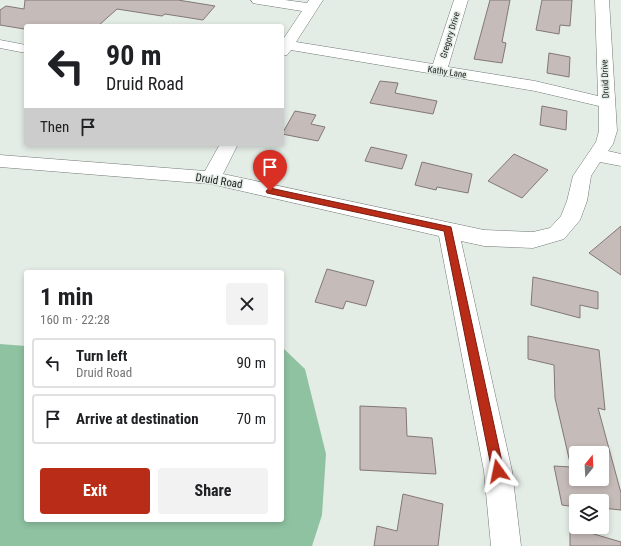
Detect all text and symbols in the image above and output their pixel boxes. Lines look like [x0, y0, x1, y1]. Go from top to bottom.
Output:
street label: Gregory Drive [438, 11, 462, 59]
text: 90 m [106, 39, 162, 72]
icon: left [40, 40, 92, 92]
street label: Druid Drive [599, 59, 611, 99]
street label: Kathy Lane [427, 64, 467, 80]
text: Druid Road [106, 73, 184, 94]
icon: arrive [77, 116, 99, 138]
text: Then [40, 118, 69, 136]
pin [253, 150, 287, 191]
icon: arrive [259, 156, 281, 178]
street label: Druid Road [195, 171, 243, 191]
text: 1 min [40, 283, 93, 311]
button: close [226, 283, 268, 325]
text: 160 m · 22:28 [40, 312, 110, 327]
text: Turn left [76, 347, 127, 365]
icon: left [42, 352, 64, 374]
text: 90 m [236, 354, 266, 372]
text: Druid Road [76, 365, 132, 380]
icon: arrive [42, 408, 64, 430]
text: Arrive at destination [76, 410, 199, 428]
text: 70 m [236, 410, 266, 428]
north arrow [569, 446, 609, 486]
map controls [569, 446, 609, 534]
position arrow [477, 450, 519, 492]
button: Exit [40, 468, 150, 514]
button: Share [158, 468, 268, 514]
button: layers [569, 494, 609, 534]

